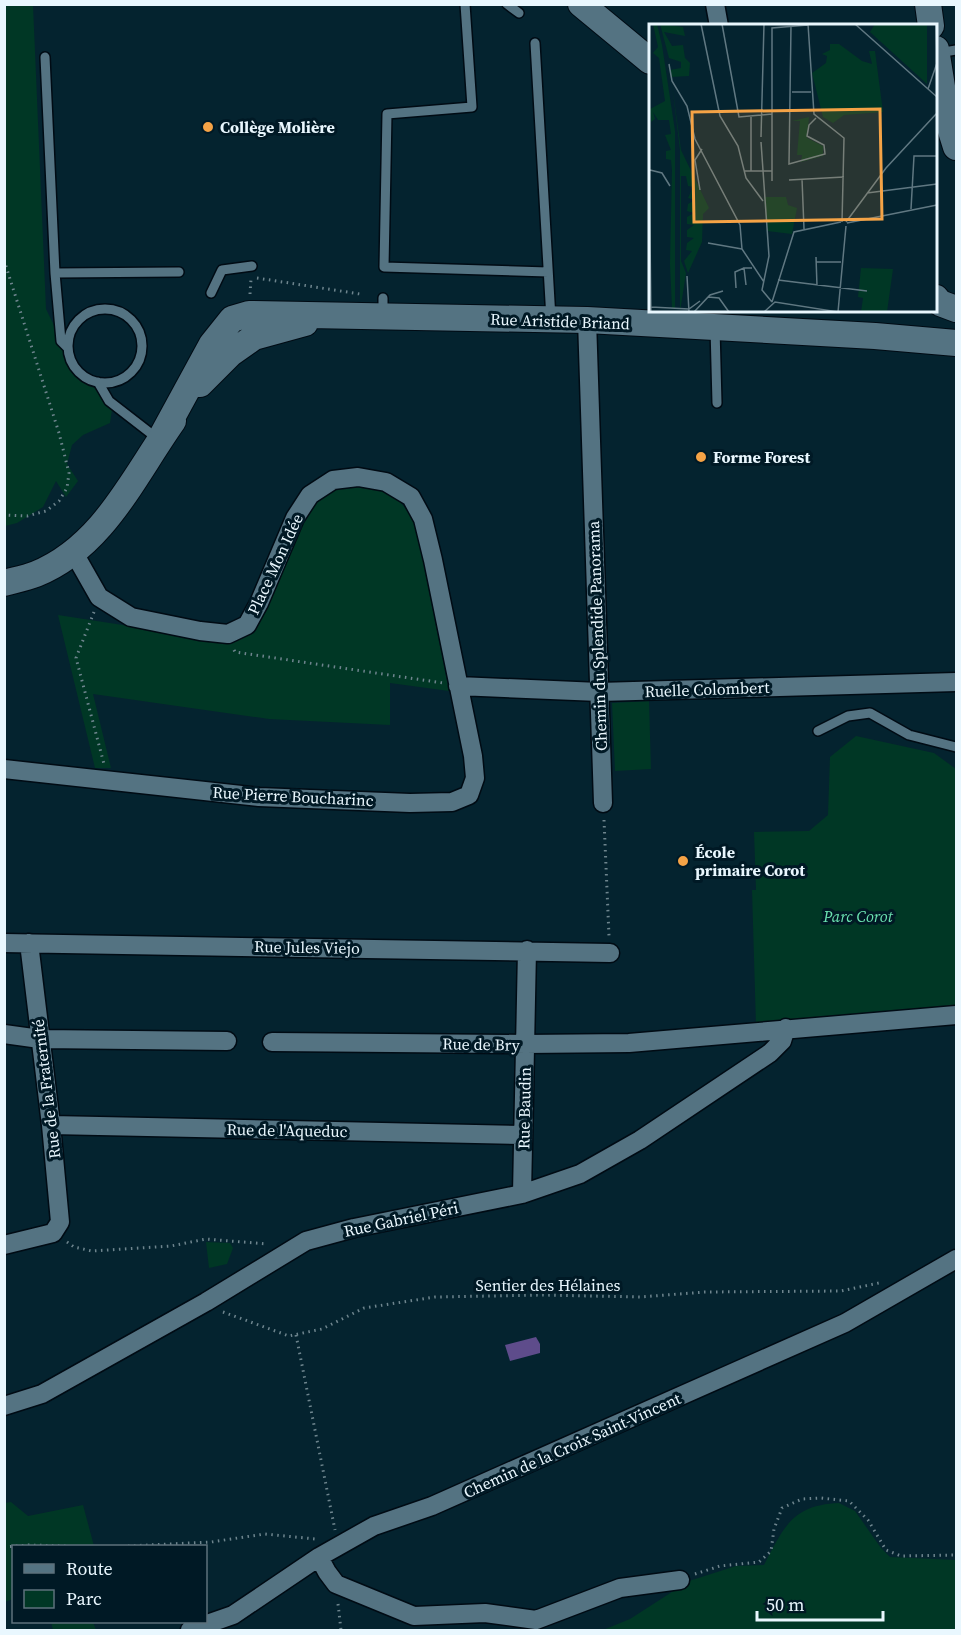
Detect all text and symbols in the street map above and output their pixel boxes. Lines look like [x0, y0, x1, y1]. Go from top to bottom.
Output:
inset map [649, 24, 937, 312]
place label: Collège Molière [220, 116, 335, 138]
marker: Collège Molière [201, 120, 215, 134]
street label: Rue Aristide Briand [490, 308, 630, 334]
place label: Forme Forest [713, 446, 810, 468]
marker: Forme Forest [694, 450, 708, 464]
street label: Place Mon Idée [242, 510, 308, 618]
street label: Chemin du Splendide Panorama [582, 520, 612, 751]
street label: Ruelle Colombert [644, 676, 771, 702]
street label: Rue Pierre Boucharinc [212, 781, 374, 811]
place label: École primaire Corot [695, 841, 805, 881]
marker: École primaire Corot [676, 854, 690, 868]
park label: Parc Corot [822, 905, 894, 927]
street label: Rue Jules Viejo [254, 935, 360, 959]
street label: Rue de la Fraternité [27, 1018, 65, 1160]
street label: Rue de Bry [442, 1032, 521, 1056]
street label: Rue Baudin [512, 1066, 536, 1149]
street label: Rue de l'Aqueduc [226, 1118, 348, 1142]
street label: Rue Gabriel Péri [342, 1196, 460, 1242]
street label: Sentier des Hélaines [475, 1274, 621, 1296]
street label: Chemin de la Croix Saint-Vincent [460, 1387, 685, 1503]
legend [12, 1545, 207, 1623]
text: Route [66, 1556, 113, 1581]
scale bar [757, 1584, 883, 1622]
text: Parc [66, 1586, 102, 1611]
text: 50 m [766, 1592, 804, 1617]

